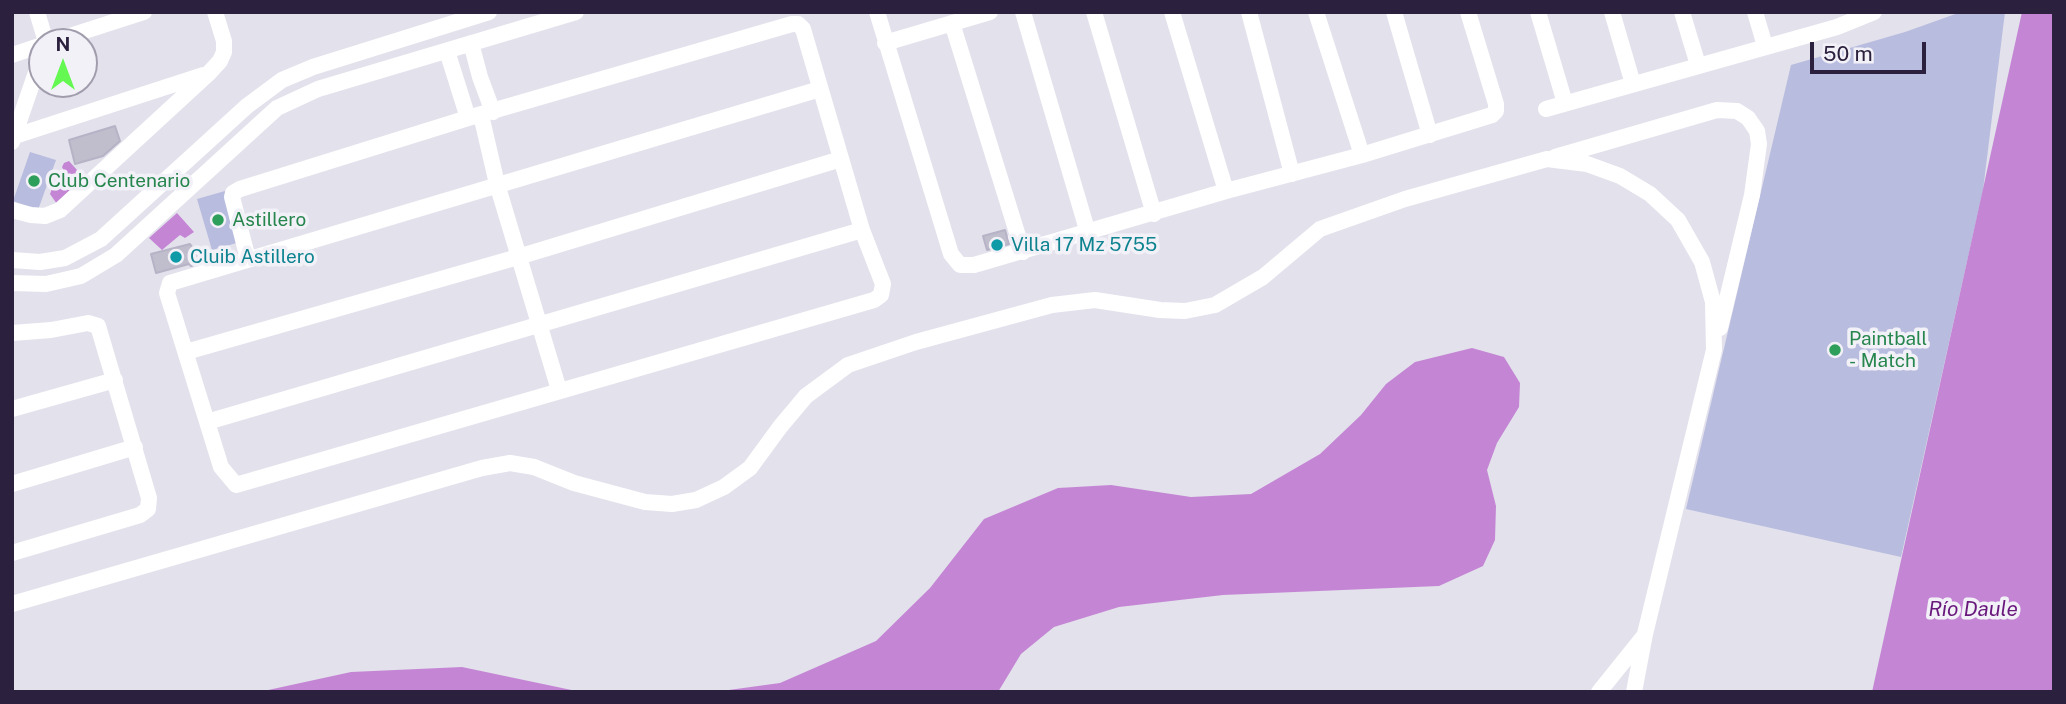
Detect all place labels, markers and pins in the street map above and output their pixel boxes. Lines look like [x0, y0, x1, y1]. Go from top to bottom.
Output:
place label: Club Centenario [48, 170, 190, 192]
marker: Club Centenario [26, 173, 42, 189]
place label: Astillero [232, 209, 306, 231]
marker: Astillero [210, 212, 226, 228]
place label: Villa 17 Mz 5755 [1011, 234, 1157, 256]
marker: Villa 17 Mz 5755 [989, 237, 1005, 253]
place label: Cluib Astillero [190, 246, 315, 268]
marker: Cluib Astillero [168, 249, 184, 265]
place label: Paintball - Match [1849, 328, 1927, 372]
marker: Paintball - Match [1827, 342, 1843, 358]

